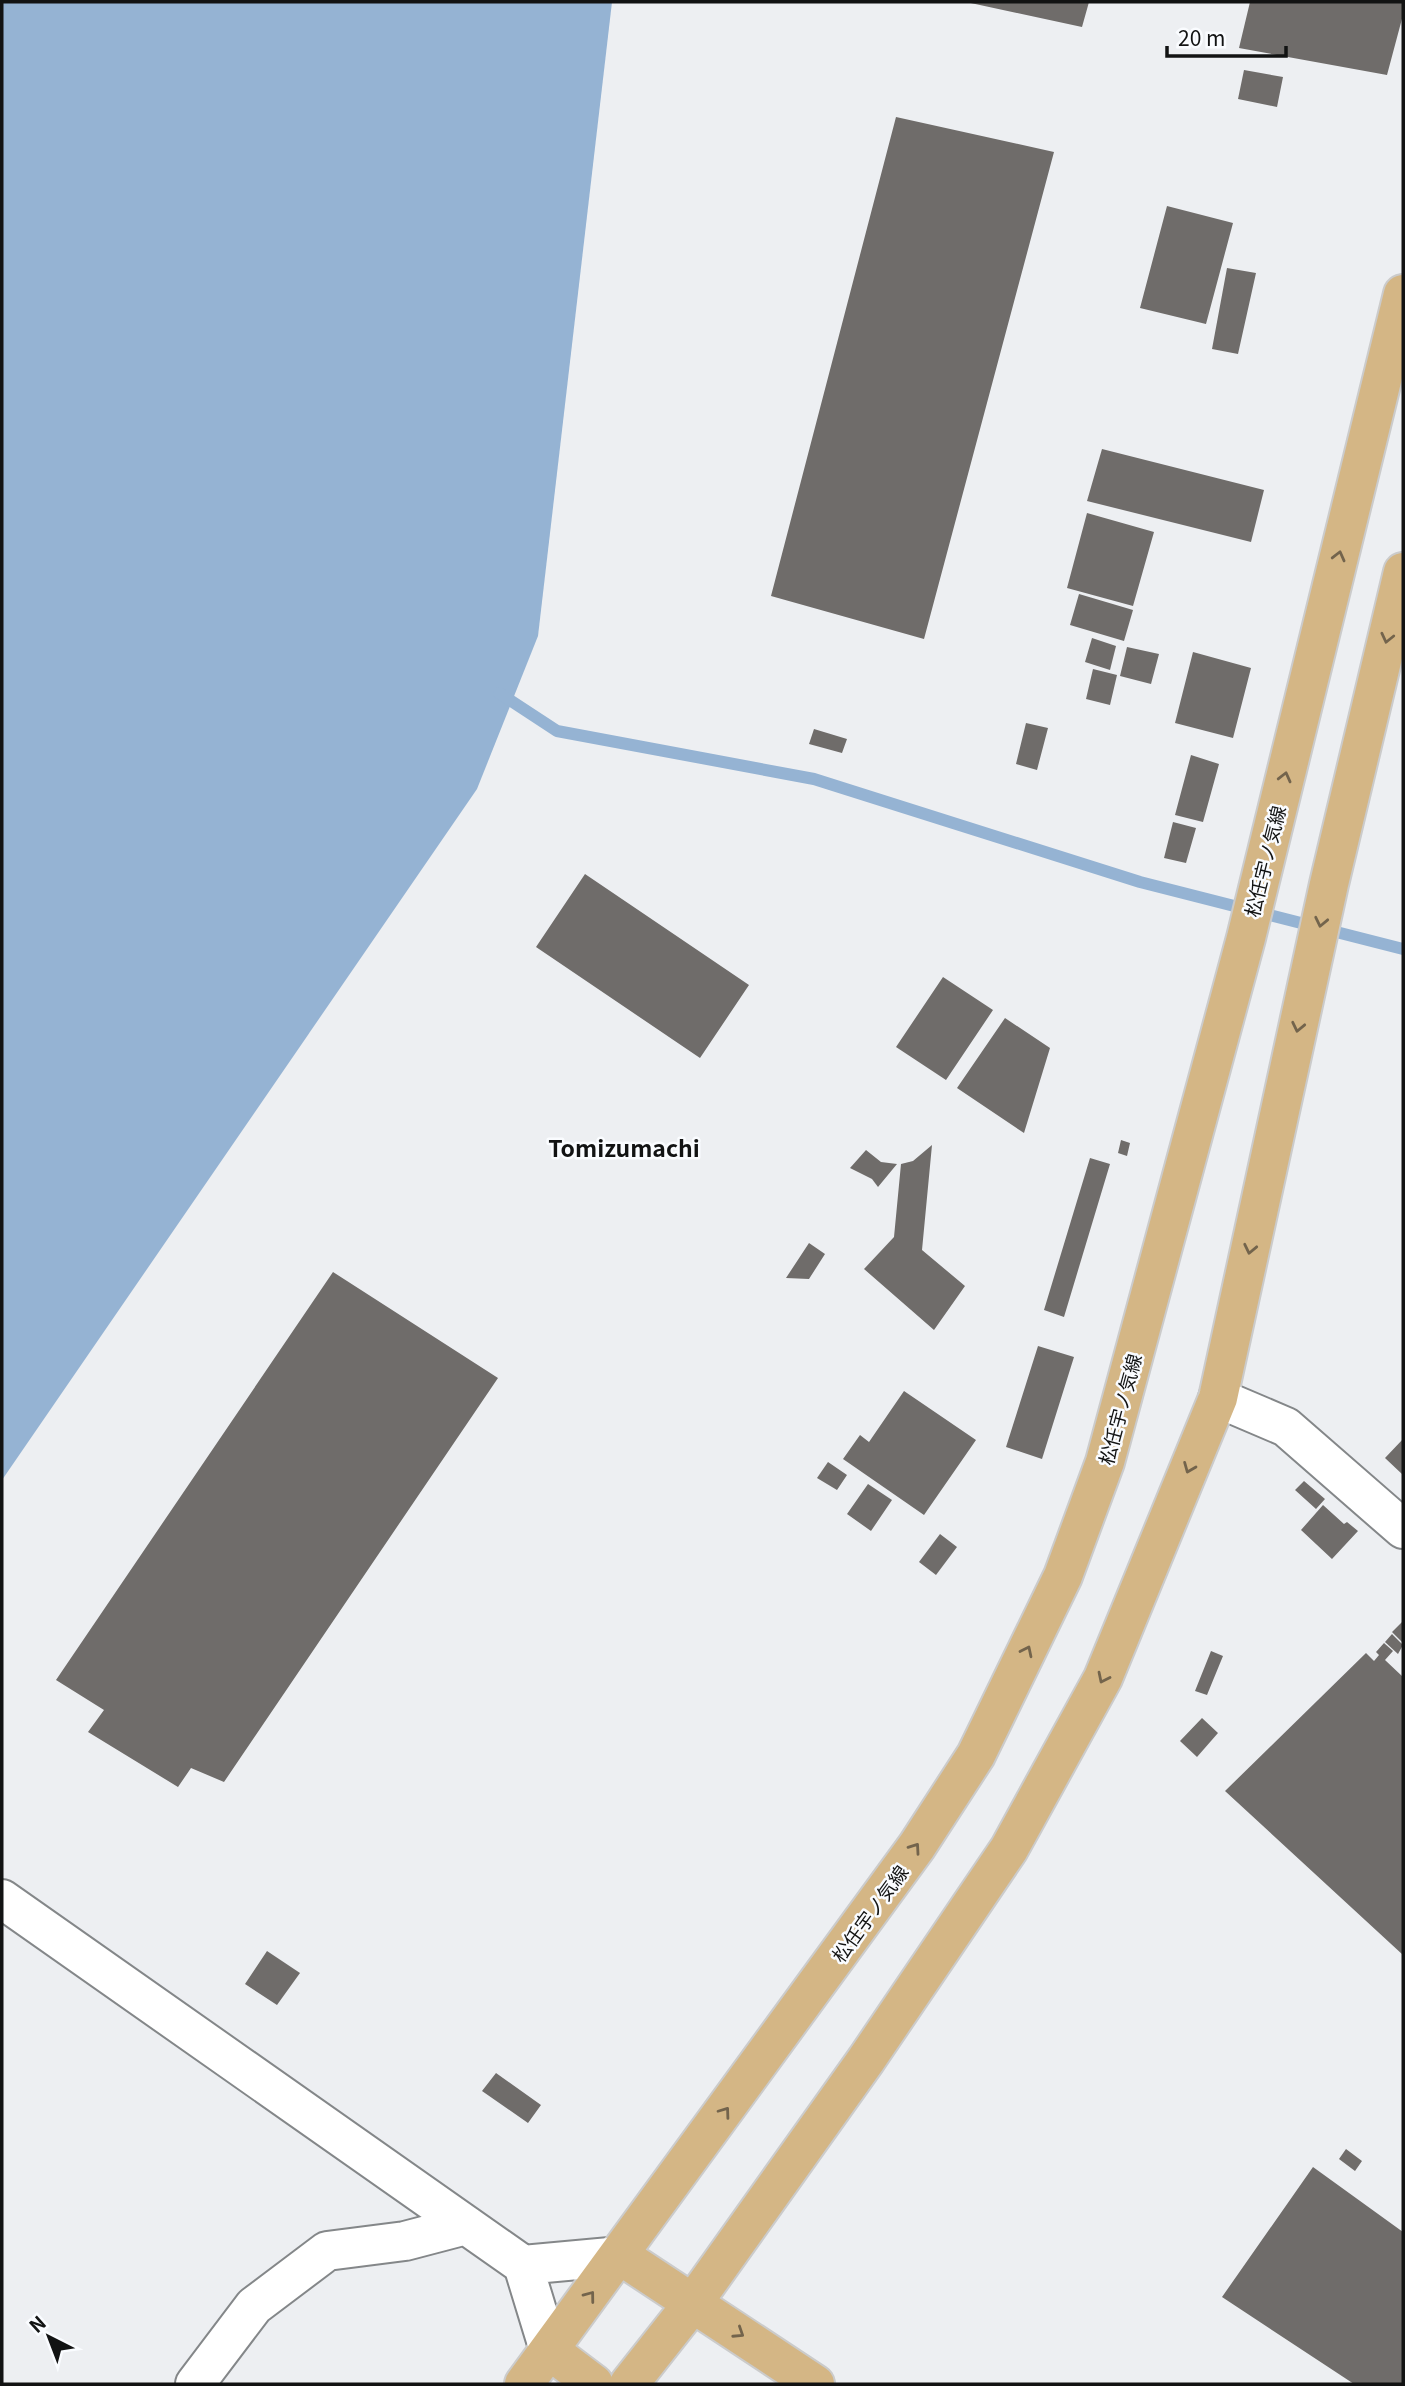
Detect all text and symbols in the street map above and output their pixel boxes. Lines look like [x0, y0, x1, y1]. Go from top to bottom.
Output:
scale bar [1167, 14, 1286, 58]
text: 20 m [1178, 22, 1225, 52]
one-way arrow [1331, 550, 1345, 562]
one-way arrow [1381, 632, 1396, 644]
one-way arrow [1277, 771, 1291, 783]
street label: 松任宇ノ気線 [1237, 802, 1291, 920]
one-way arrow [1314, 916, 1329, 928]
one-way arrow [1292, 1021, 1307, 1033]
district label: Tomizumachi [548, 1130, 700, 1164]
one-way arrow [1244, 1243, 1258, 1255]
street label: 松任宇ノ気線 [1091, 1350, 1147, 1468]
one-way arrow [1184, 1461, 1198, 1473]
one-way arrow [1019, 1646, 1033, 1658]
one-way arrow [1097, 1671, 1111, 1683]
one-way arrow [907, 1843, 919, 1856]
street label: 松任宇ノ気線 [825, 1859, 913, 1967]
one-way arrow [716, 2107, 729, 2120]
one-way arrow [582, 2291, 595, 2304]
north arrow [14, 2302, 84, 2372]
text: N [22, 2308, 51, 2338]
one-way arrow [732, 2325, 745, 2338]

